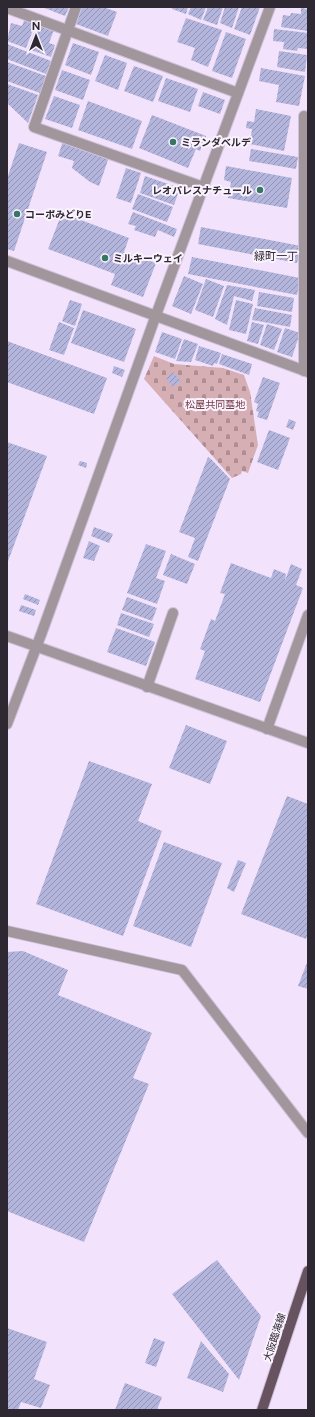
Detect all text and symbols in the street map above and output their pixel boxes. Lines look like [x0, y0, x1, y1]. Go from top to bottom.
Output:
north arrow [16, 16, 56, 56]
text: N [32, 20, 40, 32]
place label: ミランダベルデ [181, 136, 251, 148]
marker: ミランダベルデ [168, 137, 178, 147]
place label: レオパレスナチュール [152, 184, 252, 196]
marker: レオパレスナチュール [255, 185, 265, 195]
place label: コーポみどりE [25, 208, 91, 220]
marker: コーポみどりE [12, 209, 22, 219]
district label: 緑町一丁 [254, 250, 298, 262]
place label: ミルキーウェイ [113, 252, 183, 264]
marker: ミルキーウェイ [100, 253, 110, 263]
park label: 松屋共同墓地 [185, 398, 246, 410]
street label: 大阪臨海線 [261, 1311, 287, 1363]

